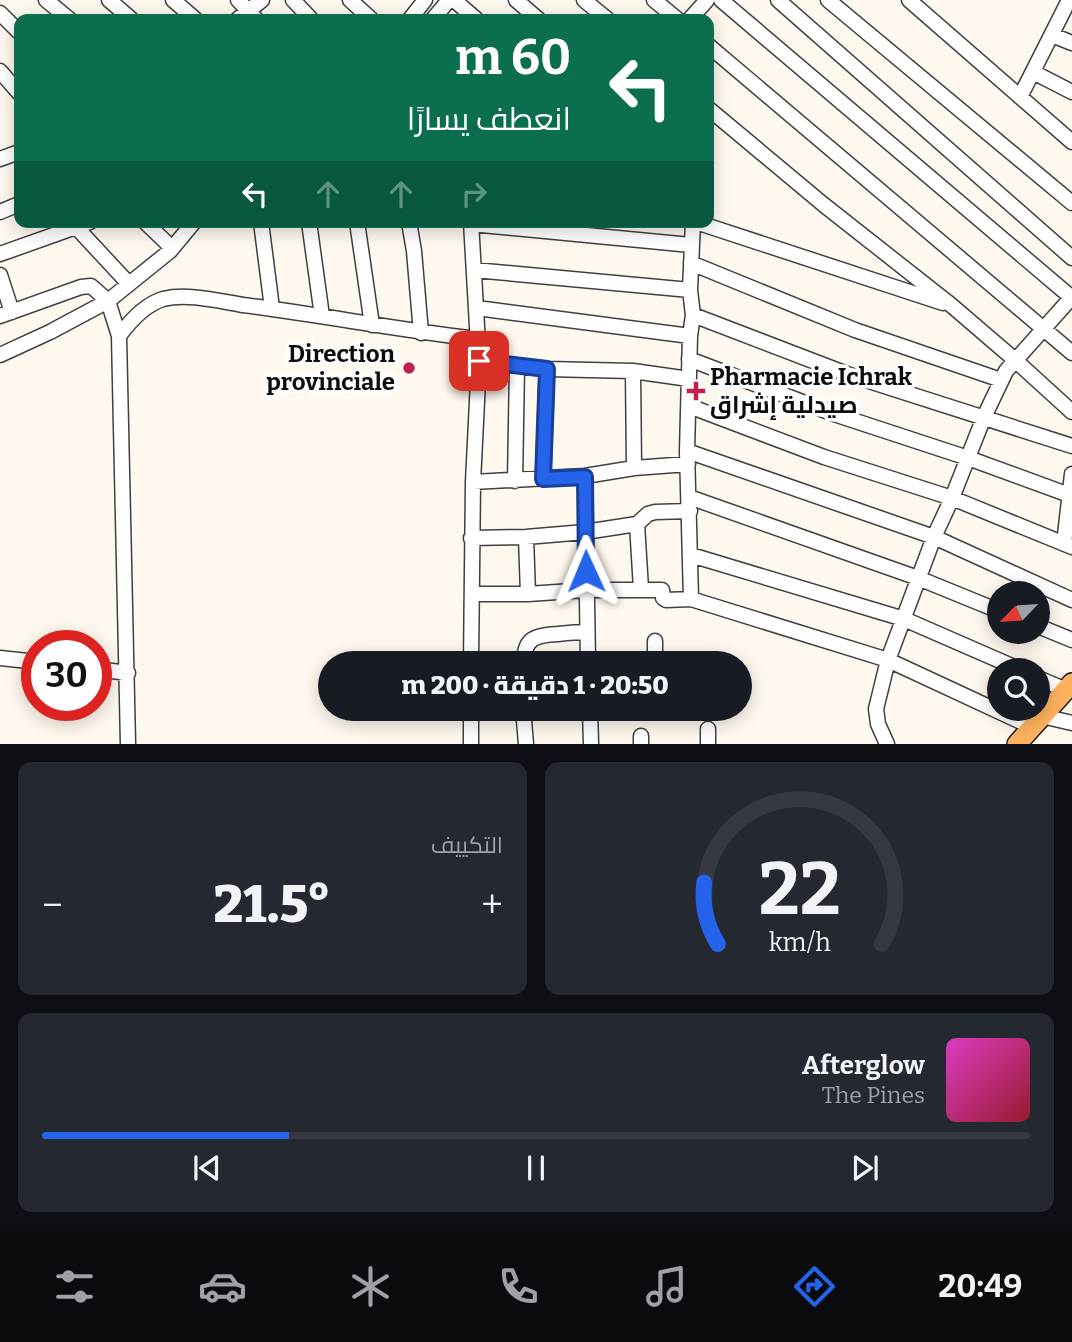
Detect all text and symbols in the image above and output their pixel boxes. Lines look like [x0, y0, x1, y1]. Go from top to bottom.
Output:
text: 60 m [455, 28, 571, 87]
icon: left [595, 42, 686, 133]
text: انعطف يسارًا [407, 100, 571, 138]
icon: left [236, 175, 274, 213]
icon: ahead [309, 175, 347, 213]
icon: ahead [382, 175, 420, 213]
icon: right [455, 175, 493, 213]
pin [449, 331, 509, 391]
place label: Direction provinciale [266, 340, 396, 396]
icon: arrive [460, 342, 498, 380]
marker: Direction provinciale [401, 360, 417, 376]
place label: Pharmacie Ichrak صيدلية إشراق [710, 363, 913, 420]
marker: Pharmacie Ichrak صيدلية إشراق [688, 383, 704, 399]
position arrow [549, 534, 623, 608]
north arrow [987, 581, 1050, 644]
map controls [987, 581, 1050, 721]
speed limit sign: 30 [21, 630, 112, 721]
button: search [987, 658, 1050, 721]
text: 20:50 · 1 دقيقة · 200 m [401, 670, 669, 701]
text: التكييف [431, 831, 503, 859]
text: 22 [759, 847, 840, 934]
text: 21.5° [214, 873, 331, 936]
text: − [42, 882, 63, 928]
text: + [481, 882, 503, 928]
text: km/h [769, 928, 831, 958]
text: Afterglow [802, 1050, 925, 1081]
text: The Pines [822, 1081, 925, 1109]
icon: previous [188, 1149, 226, 1187]
icon: pause [517, 1149, 555, 1187]
icon: next [846, 1149, 884, 1187]
icon: filters [50, 1262, 99, 1311]
icon: car [198, 1262, 247, 1311]
icon: climate [346, 1262, 395, 1311]
icon: phone [494, 1262, 543, 1311]
icon: music [642, 1262, 691, 1311]
icon: directions [790, 1262, 839, 1311]
text: 20:49 [938, 1267, 1022, 1305]

